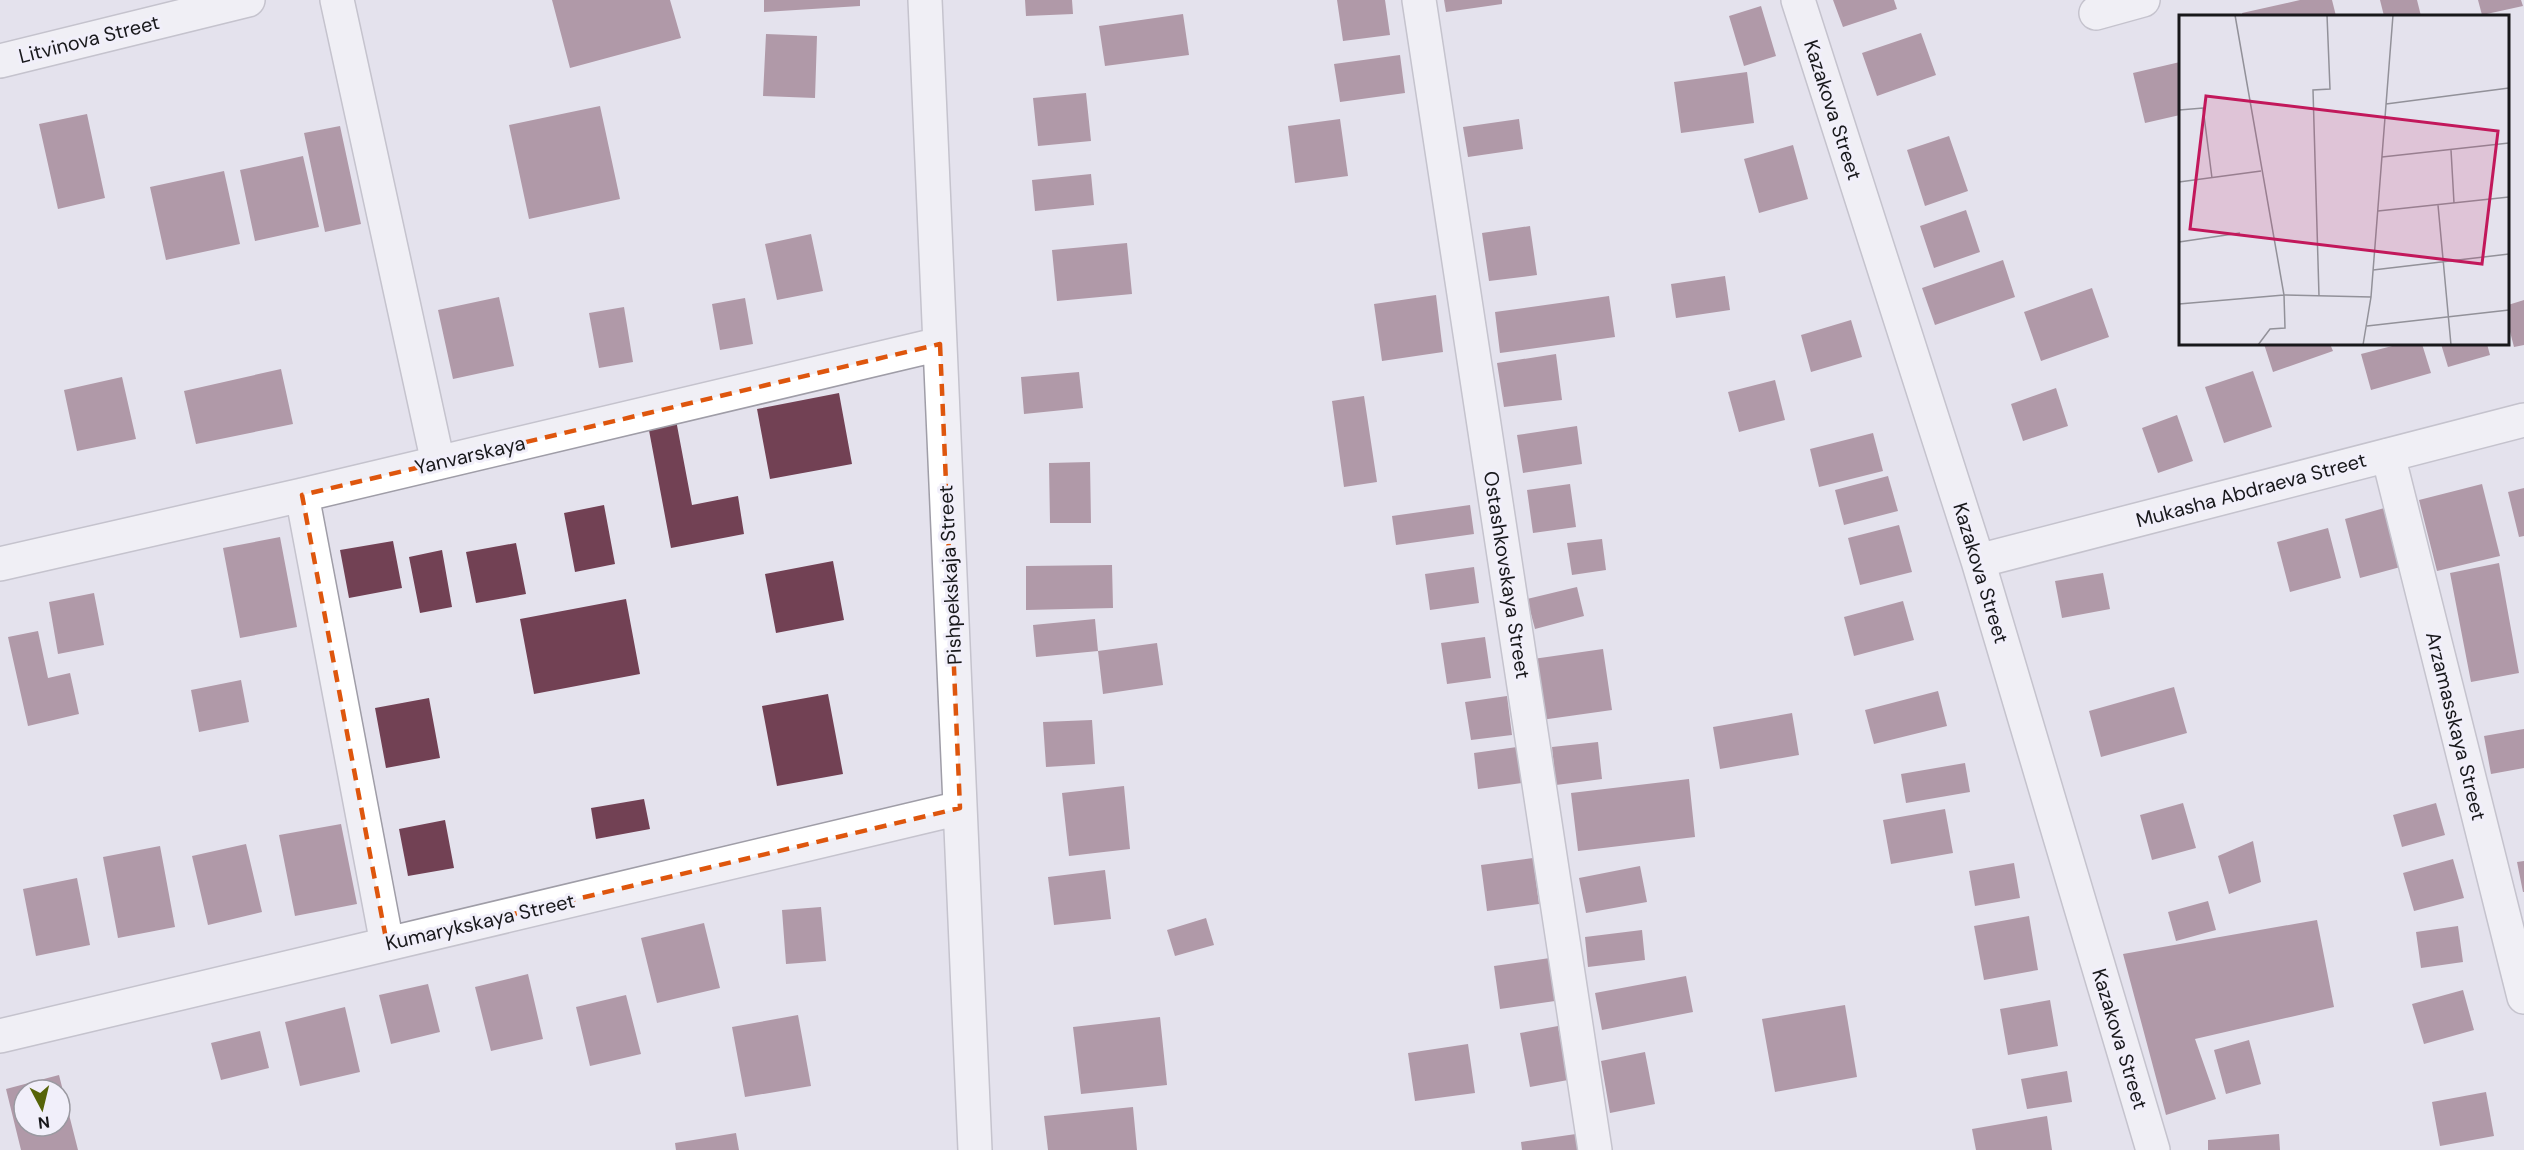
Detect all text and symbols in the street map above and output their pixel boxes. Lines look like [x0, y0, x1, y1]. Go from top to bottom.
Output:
street label: Litvinova Street [16, 9, 162, 69]
inset map [2179, 15, 2509, 345]
street label: Kazakova Street [1798, 37, 1868, 183]
street label: Yanvarskaya [412, 430, 528, 480]
street label: Mukasha Abdraeva Street [2133, 447, 2369, 533]
street label: Ostashkovskaya Street [1478, 469, 1536, 681]
street label: Pishpekskaja Street [932, 484, 968, 666]
street label: Kazakova Street [1947, 499, 2015, 647]
street label: Arzamasskaya Street [2420, 629, 2492, 823]
street label: Kumarykskaya Street [383, 888, 577, 956]
street label: Kazakova Street [2086, 965, 2154, 1113]
north arrow [12, 1078, 72, 1138]
text: N [37, 1111, 51, 1134]

